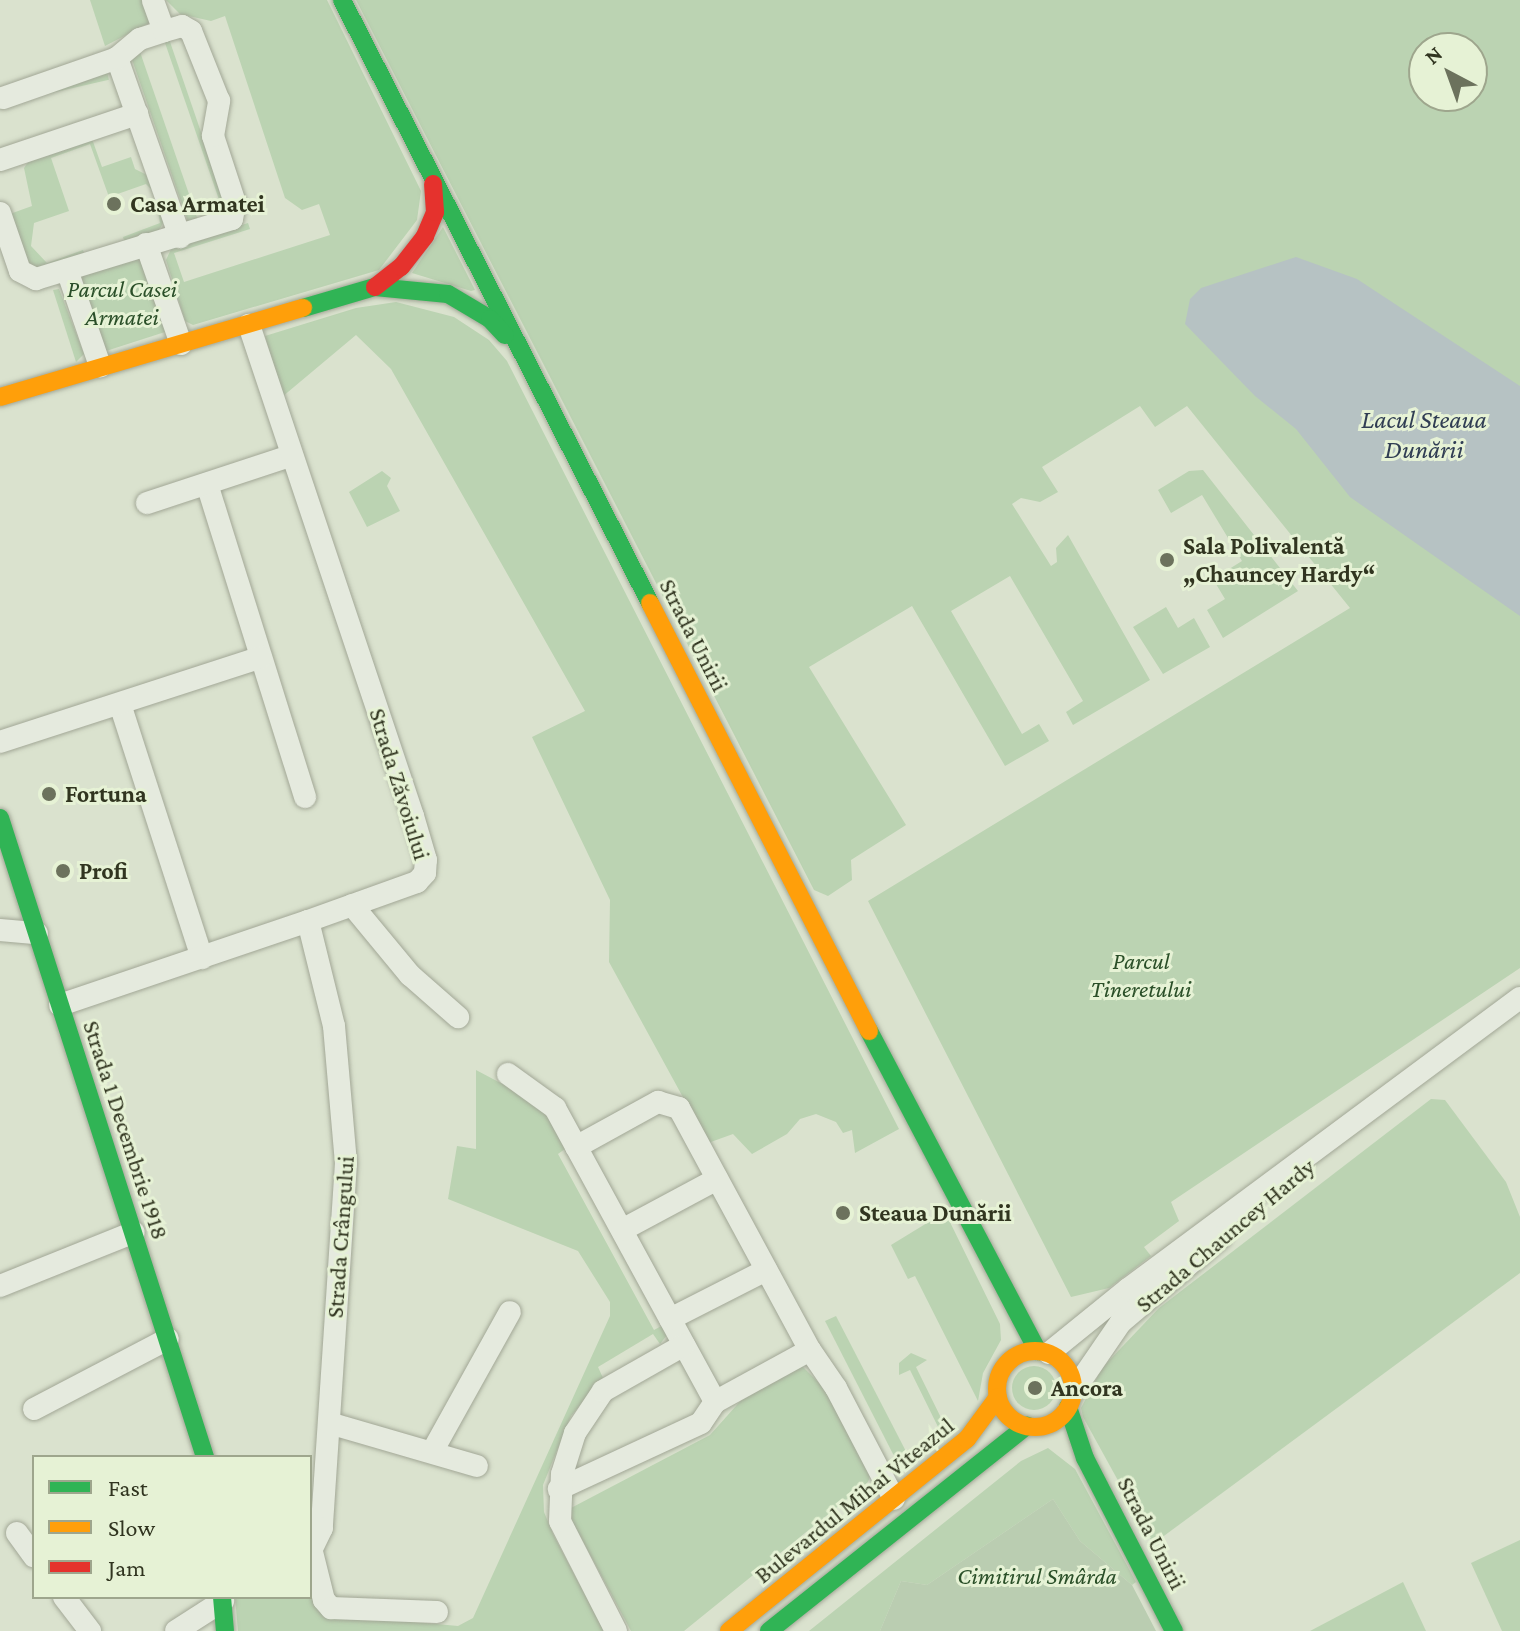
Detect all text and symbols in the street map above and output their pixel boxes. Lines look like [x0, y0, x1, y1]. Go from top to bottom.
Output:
north arrow [1408, 32, 1488, 112]
text: N [1419, 41, 1447, 69]
place label: Casa Armatei [130, 190, 265, 218]
marker: Casa Armatei [105, 195, 123, 213]
park label: Parcul Casei Armatei [67, 275, 177, 331]
water label: Lacul Steaua Dunării [1361, 404, 1487, 466]
place label: Sala Polivalentă „Chauncey Hardy“ [1183, 532, 1375, 588]
marker: Sala Polivalentă „Chauncey Hardy“ [1158, 551, 1176, 569]
street label: Strada Unirii [653, 574, 735, 696]
street label: Strada Zăvoiului [363, 705, 437, 863]
place label: Fortuna [65, 780, 147, 808]
marker: Fortuna [40, 785, 58, 803]
place label: Profi [79, 857, 128, 885]
marker: Profi [54, 862, 72, 880]
park label: Parcul Tineretului [1090, 947, 1192, 1003]
street label: Strada 1 Decembrie 1918 [77, 1017, 175, 1243]
street label: Strada Chauncey Hardy [1130, 1152, 1320, 1318]
street label: Strada Crângului [320, 1155, 360, 1319]
place label: Steaua Dunării [859, 1199, 1011, 1227]
marker: Steaua Dunării [834, 1204, 852, 1222]
place label: Ancora [1051, 1374, 1123, 1402]
marker: Ancora [1026, 1379, 1044, 1397]
street label: Bulevardul Mihai Viteazul [749, 1411, 959, 1589]
legend [32, 1455, 312, 1599]
street label: Strada Unirii [1111, 1472, 1193, 1594]
text: Fast [108, 1474, 148, 1501]
text: Slow [108, 1514, 155, 1541]
text: Jam [108, 1554, 146, 1581]
park label: Cimitirul Smârda [957, 1562, 1117, 1590]

